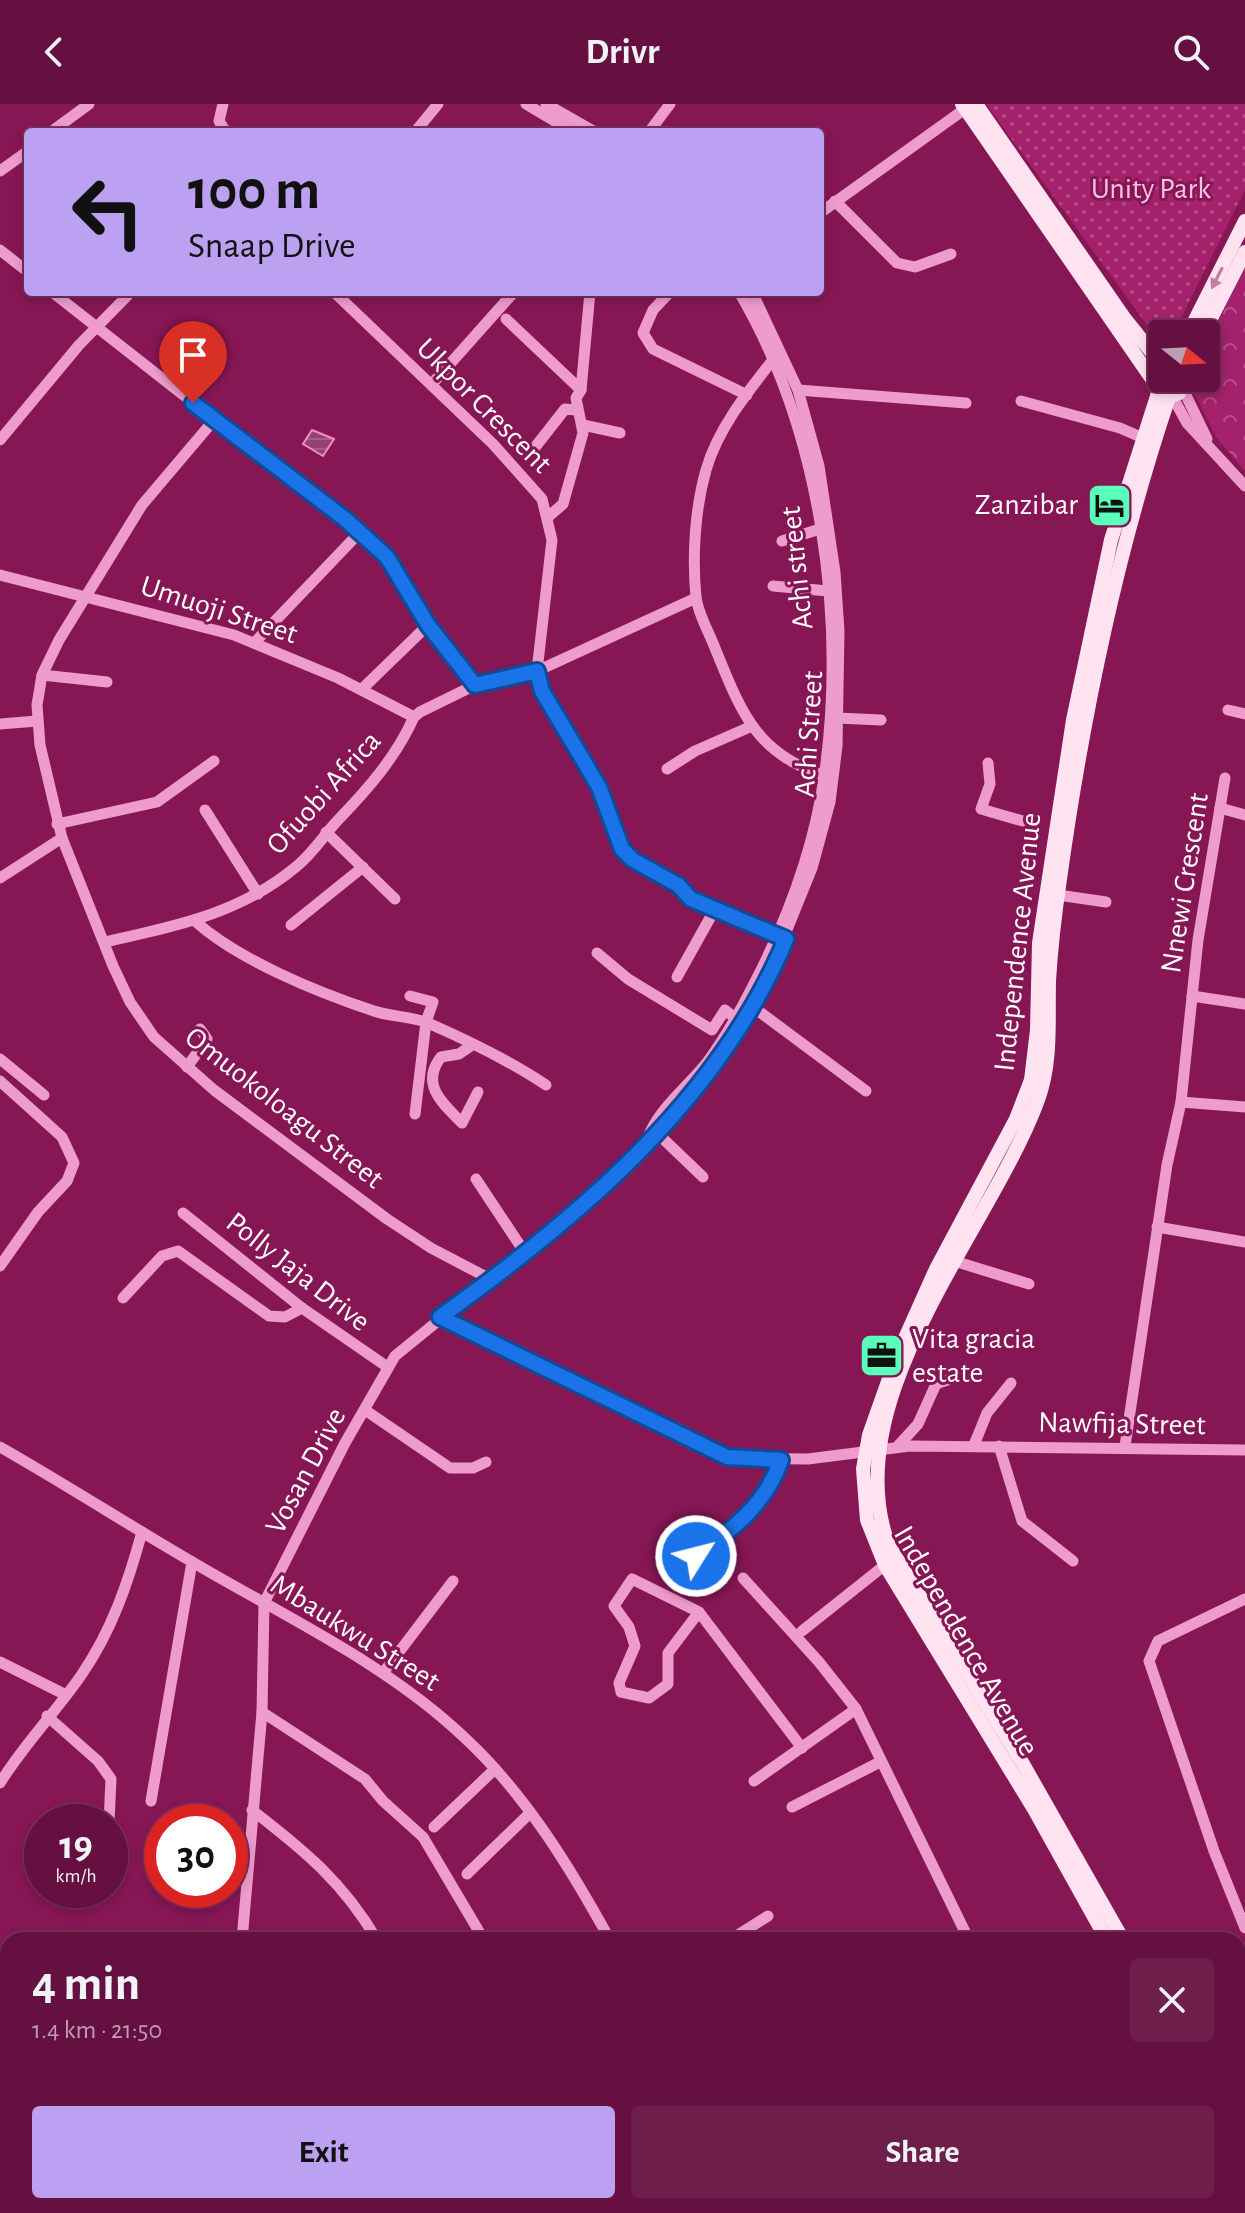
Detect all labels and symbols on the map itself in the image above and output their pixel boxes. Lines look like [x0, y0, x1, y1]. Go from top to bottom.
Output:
park label: Unity Park [1091, 174, 1211, 204]
one-way arrow [1210, 266, 1223, 289]
north arrow [1148, 320, 1220, 392]
pin [159, 321, 227, 403]
street label: Ukpor Crescent [411, 333, 557, 479]
hotel icon: Zanzibar [1085, 481, 1133, 529]
place label: Zanzibar [975, 490, 1078, 520]
street label: Achi street [776, 504, 818, 631]
street label: Umuoji Street [137, 571, 302, 650]
street label: Achi Street [790, 669, 828, 798]
street label: Ofuobi Africa [261, 726, 387, 860]
street label: Nnewi Crescent [1156, 790, 1214, 975]
street label: Independence Avenue [990, 811, 1046, 1073]
street label: Omuokoloagu Street [179, 1022, 389, 1195]
street label: Polly Jaja Drive [220, 1207, 376, 1337]
place label: Vita gracia estate [912, 1324, 1035, 1388]
office icon: Vita gracia estate [857, 1332, 905, 1380]
street label: Vosan Drive [260, 1403, 352, 1539]
street label: Nawfija Street [1038, 1408, 1206, 1440]
position arrow [654, 1514, 738, 1598]
street label: Independence Avenue [888, 1521, 1044, 1761]
street label: Mbaukwu Street [265, 1569, 445, 1697]
speed limit sign: 30 [144, 1804, 248, 1908]

